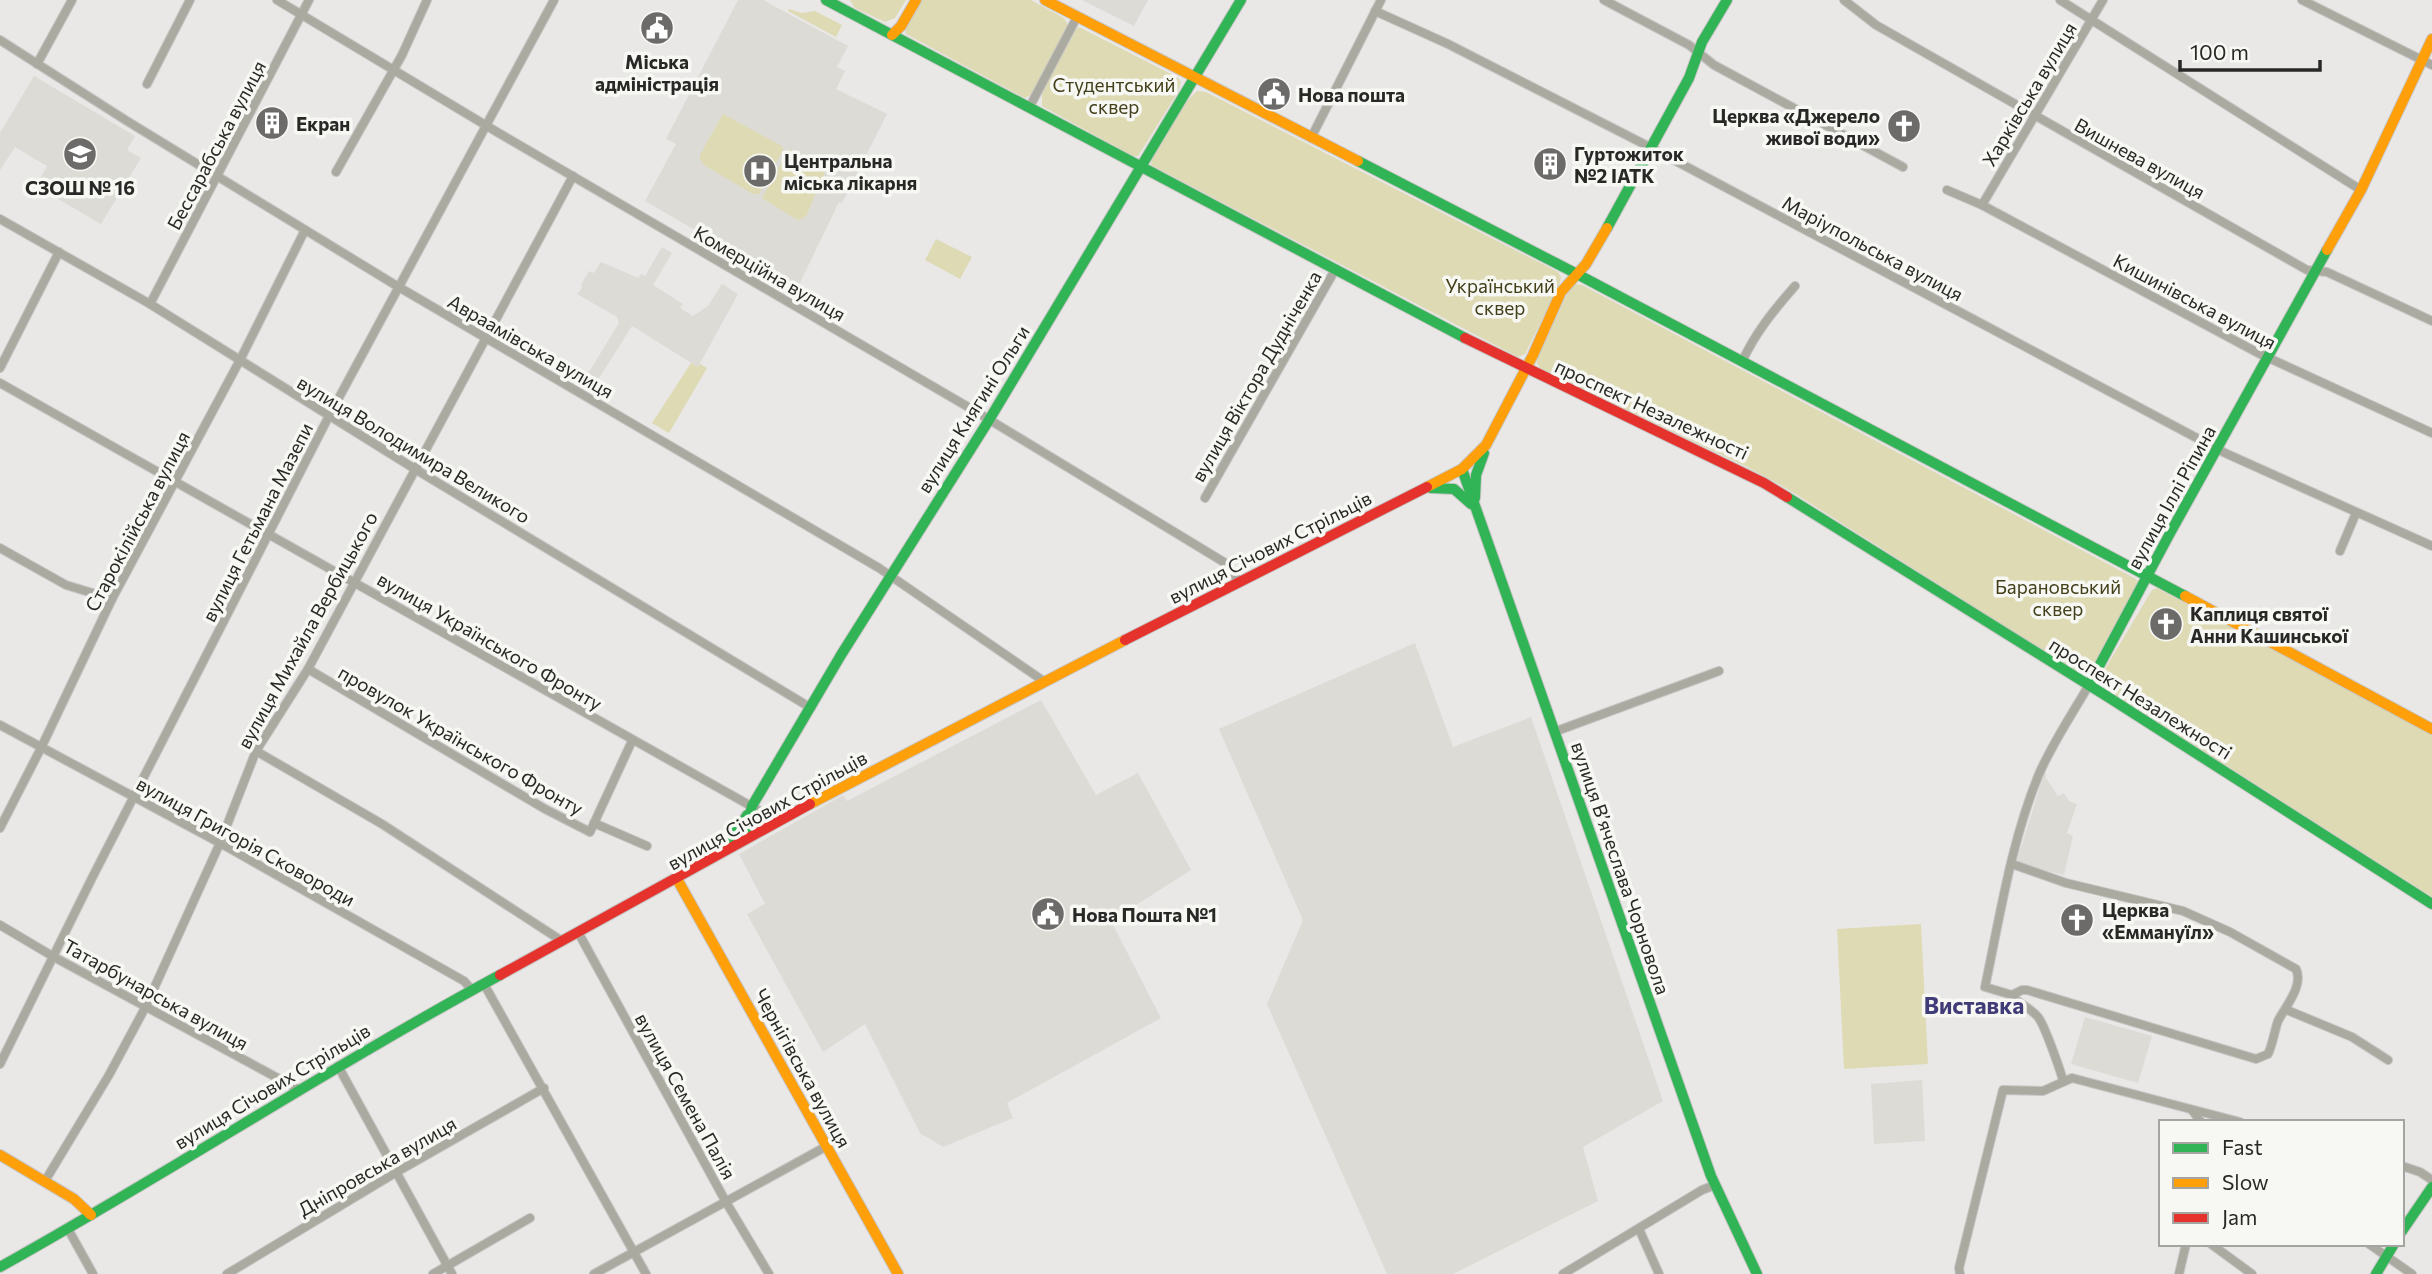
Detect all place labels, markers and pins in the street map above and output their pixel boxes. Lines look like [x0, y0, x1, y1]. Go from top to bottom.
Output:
public building icon: Міська адміністрація [638, 9, 676, 47]
place label: Міська адміністрація [595, 50, 719, 95]
public building icon: Нова пошта [1255, 75, 1293, 113]
place label: Нова пошта [1298, 83, 1405, 106]
building icon: Екран [253, 104, 291, 142]
place label: Церква «Джерело живої води» [1712, 104, 1880, 149]
church icon: Церква «Джерело живої води» [1885, 107, 1923, 145]
place label: Екран [296, 112, 350, 135]
school or university icon: СЗОШ № 16 [61, 135, 99, 173]
place label: Гуртожиток №2 ІАТК [1574, 142, 1684, 187]
building icon: Гуртожиток №2 ІАТК [1531, 145, 1569, 183]
place label: Центральна міська лікарня [784, 149, 917, 194]
hospital icon: Центральна міська лікарня [741, 152, 779, 190]
place label: СЗОШ № 16 [25, 176, 135, 199]
place label: Каплиця cвятої Анни Кашинської [2190, 602, 2349, 647]
church icon: Каплиця cвятої Анни Кашинської [2147, 605, 2185, 643]
public building icon: Нова Пошта №1 [1029, 895, 1067, 933]
place label: Церква «Еммануїл» [2102, 898, 2214, 943]
church icon: Церква «Еммануїл» [2058, 901, 2096, 939]
place label: Нова Пошта №1 [1072, 903, 1217, 926]

